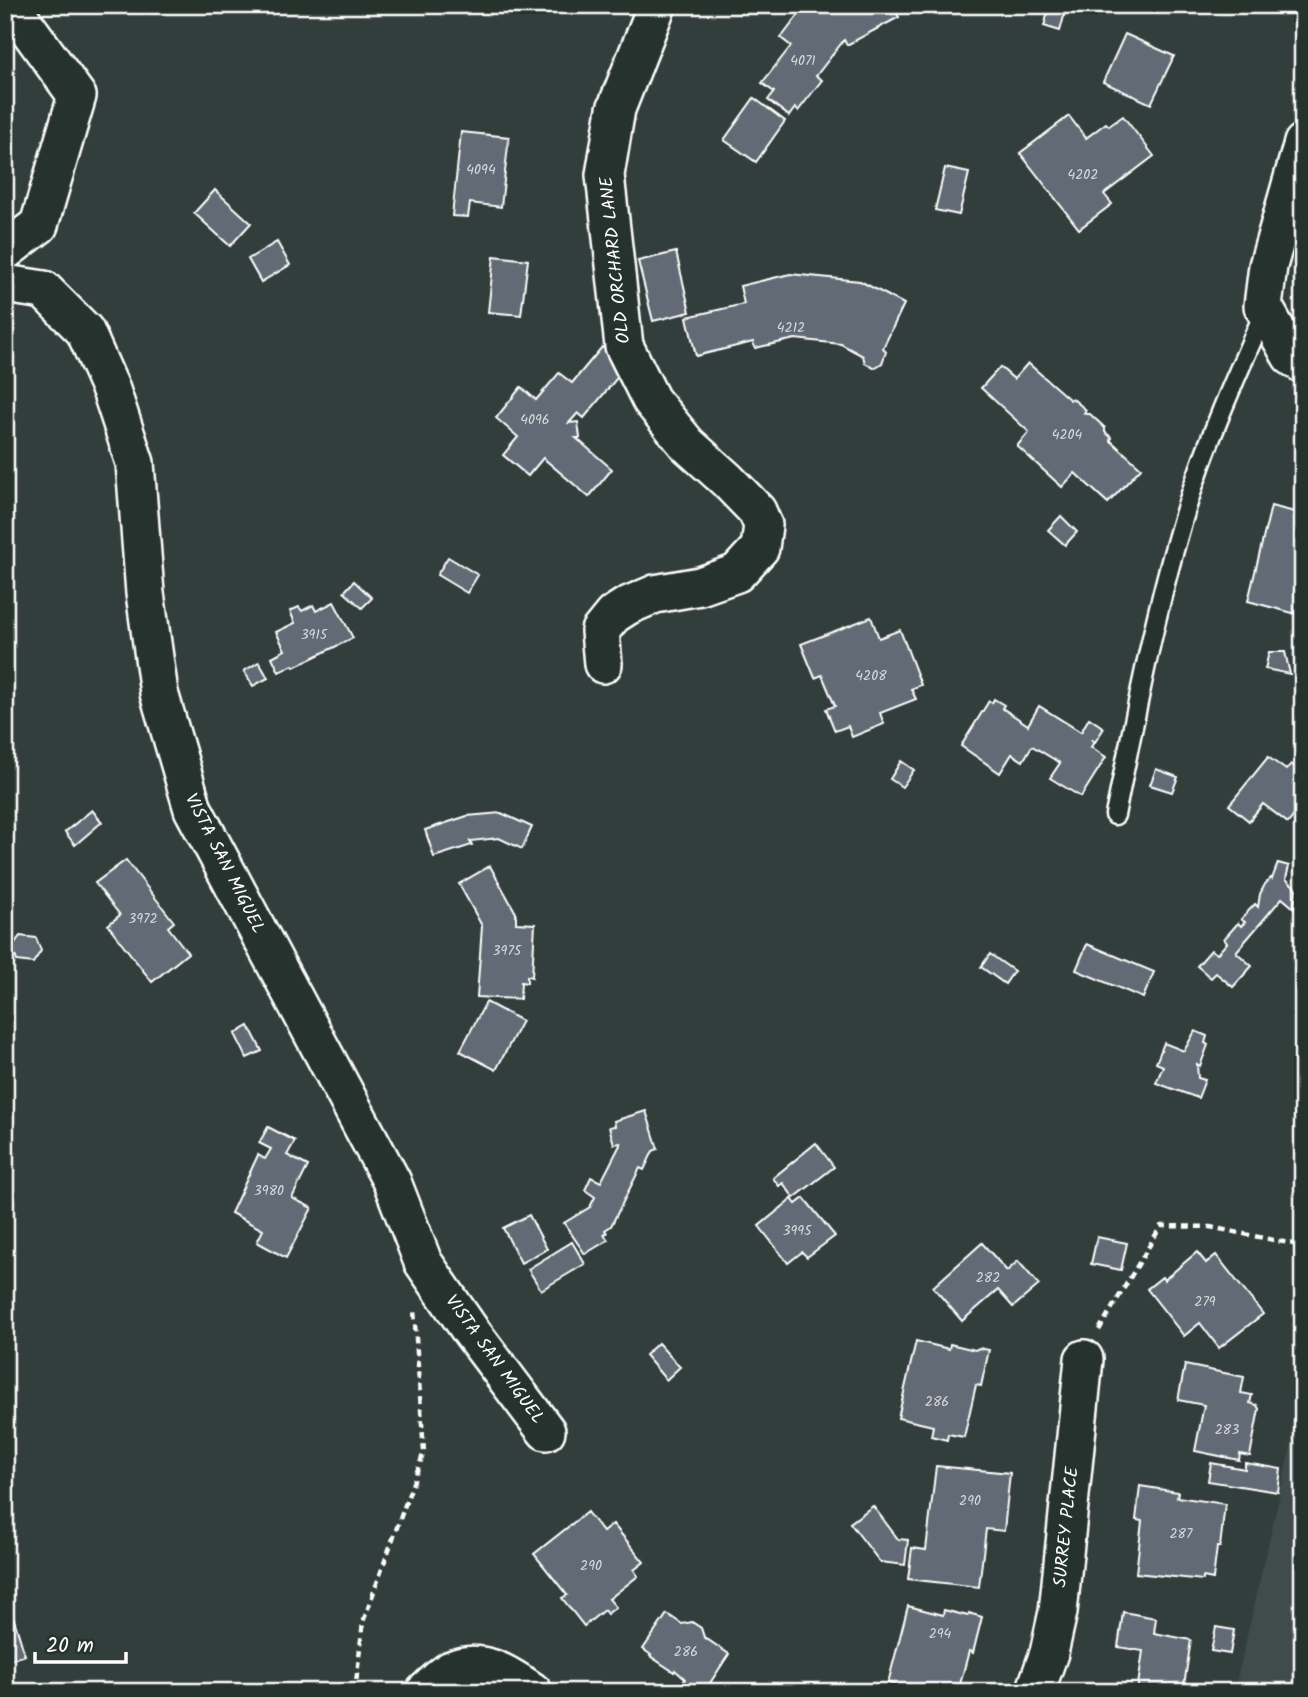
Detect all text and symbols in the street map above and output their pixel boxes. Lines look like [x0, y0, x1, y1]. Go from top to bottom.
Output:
house number: 4071 [790, 50, 816, 72]
house number: 4094 [466, 159, 496, 181]
house number: 4202 [1068, 164, 1098, 186]
street label: OLD ORCHARD LANE [593, 175, 639, 345]
house number: 4212 [777, 317, 805, 339]
house number: 4096 [520, 409, 550, 431]
house number: 4204 [1052, 424, 1083, 446]
house number: 3915 [301, 624, 329, 646]
house number: 4208 [855, 665, 887, 687]
street label: VISTA SAN MIGUEL [176, 789, 272, 939]
house number: 3972 [128, 908, 158, 930]
house number: 3975 [493, 940, 523, 962]
house number: 3980 [254, 1180, 284, 1202]
house number: 3995 [782, 1220, 813, 1242]
house number: 282 [976, 1267, 1000, 1289]
street label: VISTA SAN MIGUEL [437, 1289, 551, 1431]
house number: 279 [1194, 1291, 1216, 1313]
house number: 286 [925, 1391, 949, 1413]
house number: 283 [1215, 1419, 1239, 1441]
street label: SURREY PLACE [1046, 1465, 1088, 1589]
house number: 290 [959, 1490, 981, 1512]
house number: 287 [1169, 1523, 1193, 1545]
house number: 290 [580, 1555, 602, 1577]
scale bar [35, 1620, 126, 1664]
house number: 294 [929, 1623, 952, 1645]
text: 20 m [46, 1630, 94, 1663]
house number: 286 [674, 1641, 698, 1663]

